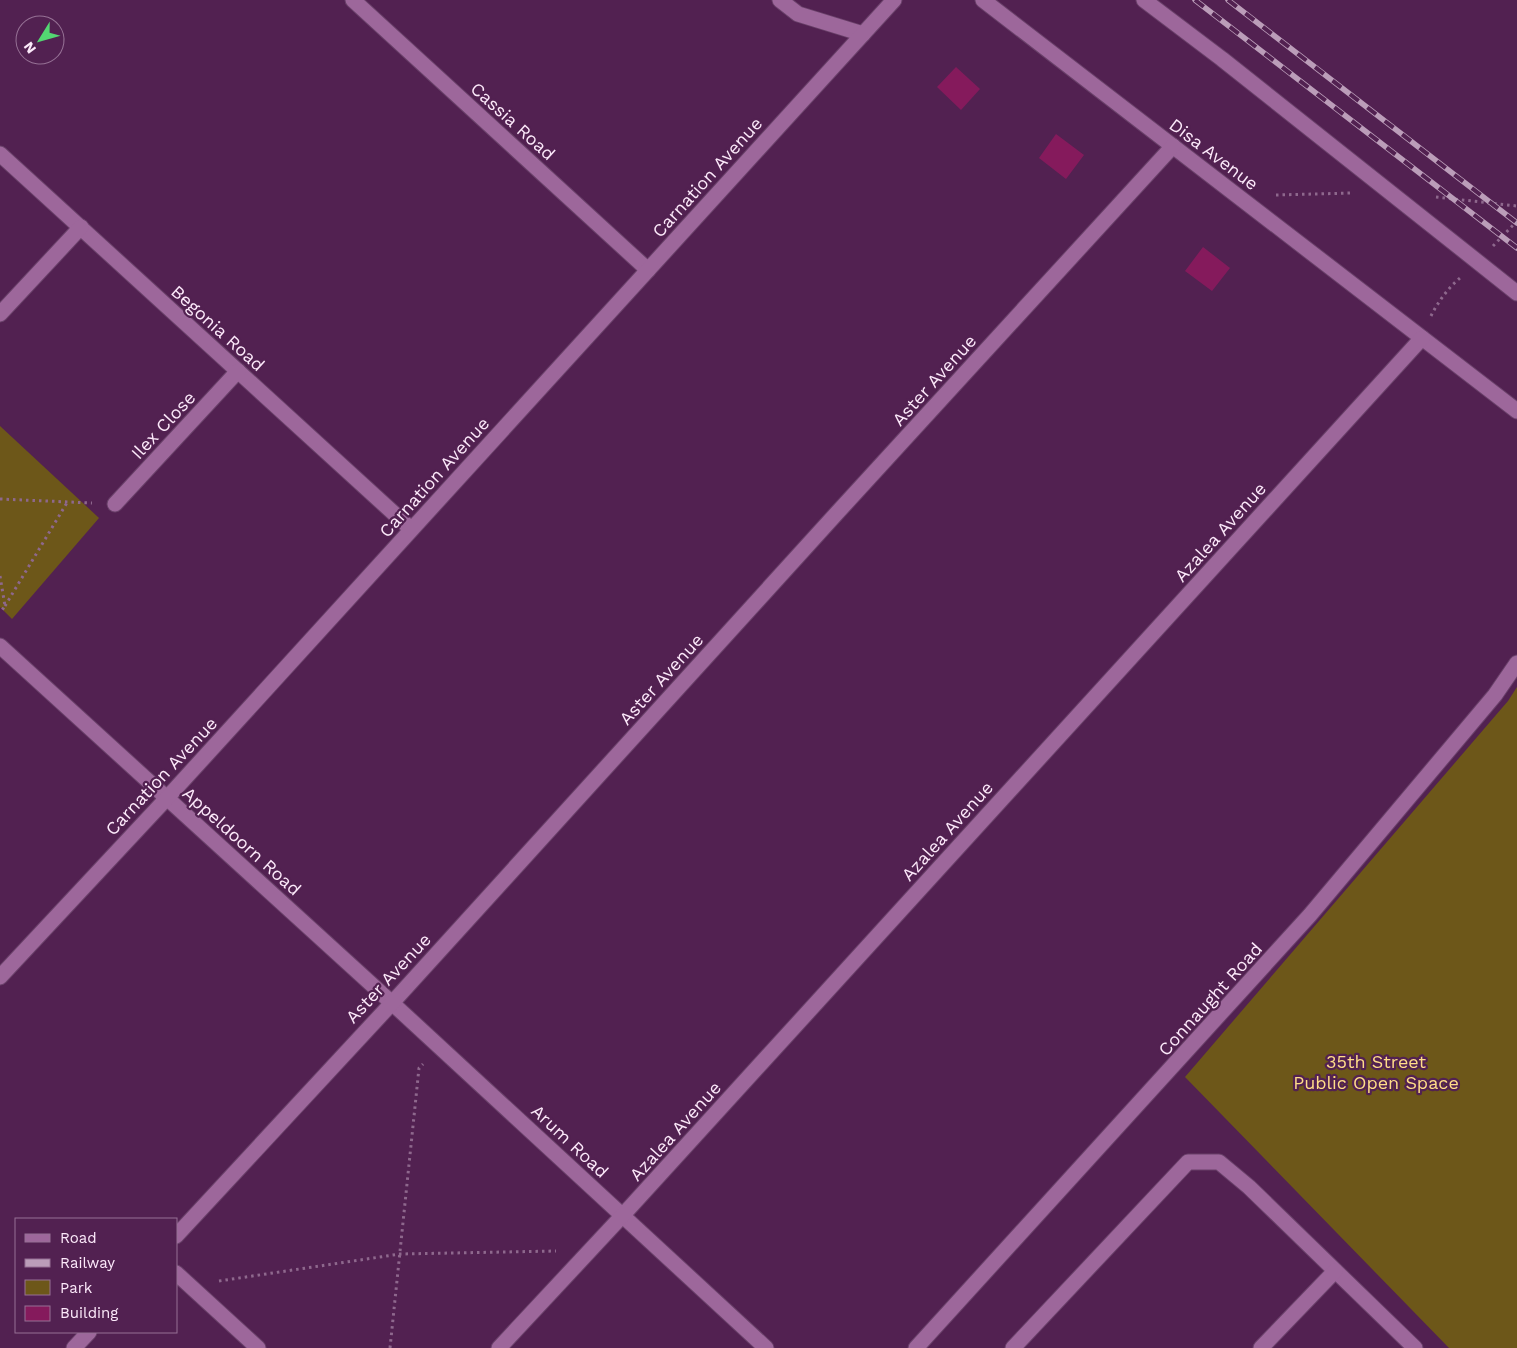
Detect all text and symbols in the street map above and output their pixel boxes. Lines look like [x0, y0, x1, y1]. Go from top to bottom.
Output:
north arrow [15, 15, 65, 65]
text: N [20, 39, 39, 57]
street label: Cassia Road [467, 78, 559, 164]
street label: Carnation Avenue [648, 113, 766, 241]
street label: Disa Avenue [1165, 114, 1263, 194]
street label: Begonia Road [167, 281, 269, 375]
street label: Aster Avenue [888, 330, 980, 430]
street label: Ilex Close [126, 387, 200, 463]
street label: Carnation Avenue [375, 413, 493, 541]
street label: Azalea Avenue [1170, 478, 1270, 586]
street label: Aster Avenue [615, 629, 707, 729]
street label: Carnation Avenue [101, 712, 221, 840]
street label: Azalea Avenue [897, 777, 997, 885]
street label: Appeldoorn Road [179, 782, 305, 900]
street label: Aster Avenue [341, 929, 435, 1027]
street label: Connaught Road [1154, 938, 1266, 1060]
park label: 35th Street Public Open Space [1293, 1051, 1459, 1093]
street label: Azalea Avenue [625, 1077, 725, 1185]
street label: Arum Road [527, 1100, 613, 1182]
legend [15, 1218, 178, 1333]
text: Road [60, 1229, 97, 1247]
text: Railway [60, 1254, 115, 1272]
text: Park [60, 1279, 93, 1297]
text: Building [60, 1304, 118, 1322]

